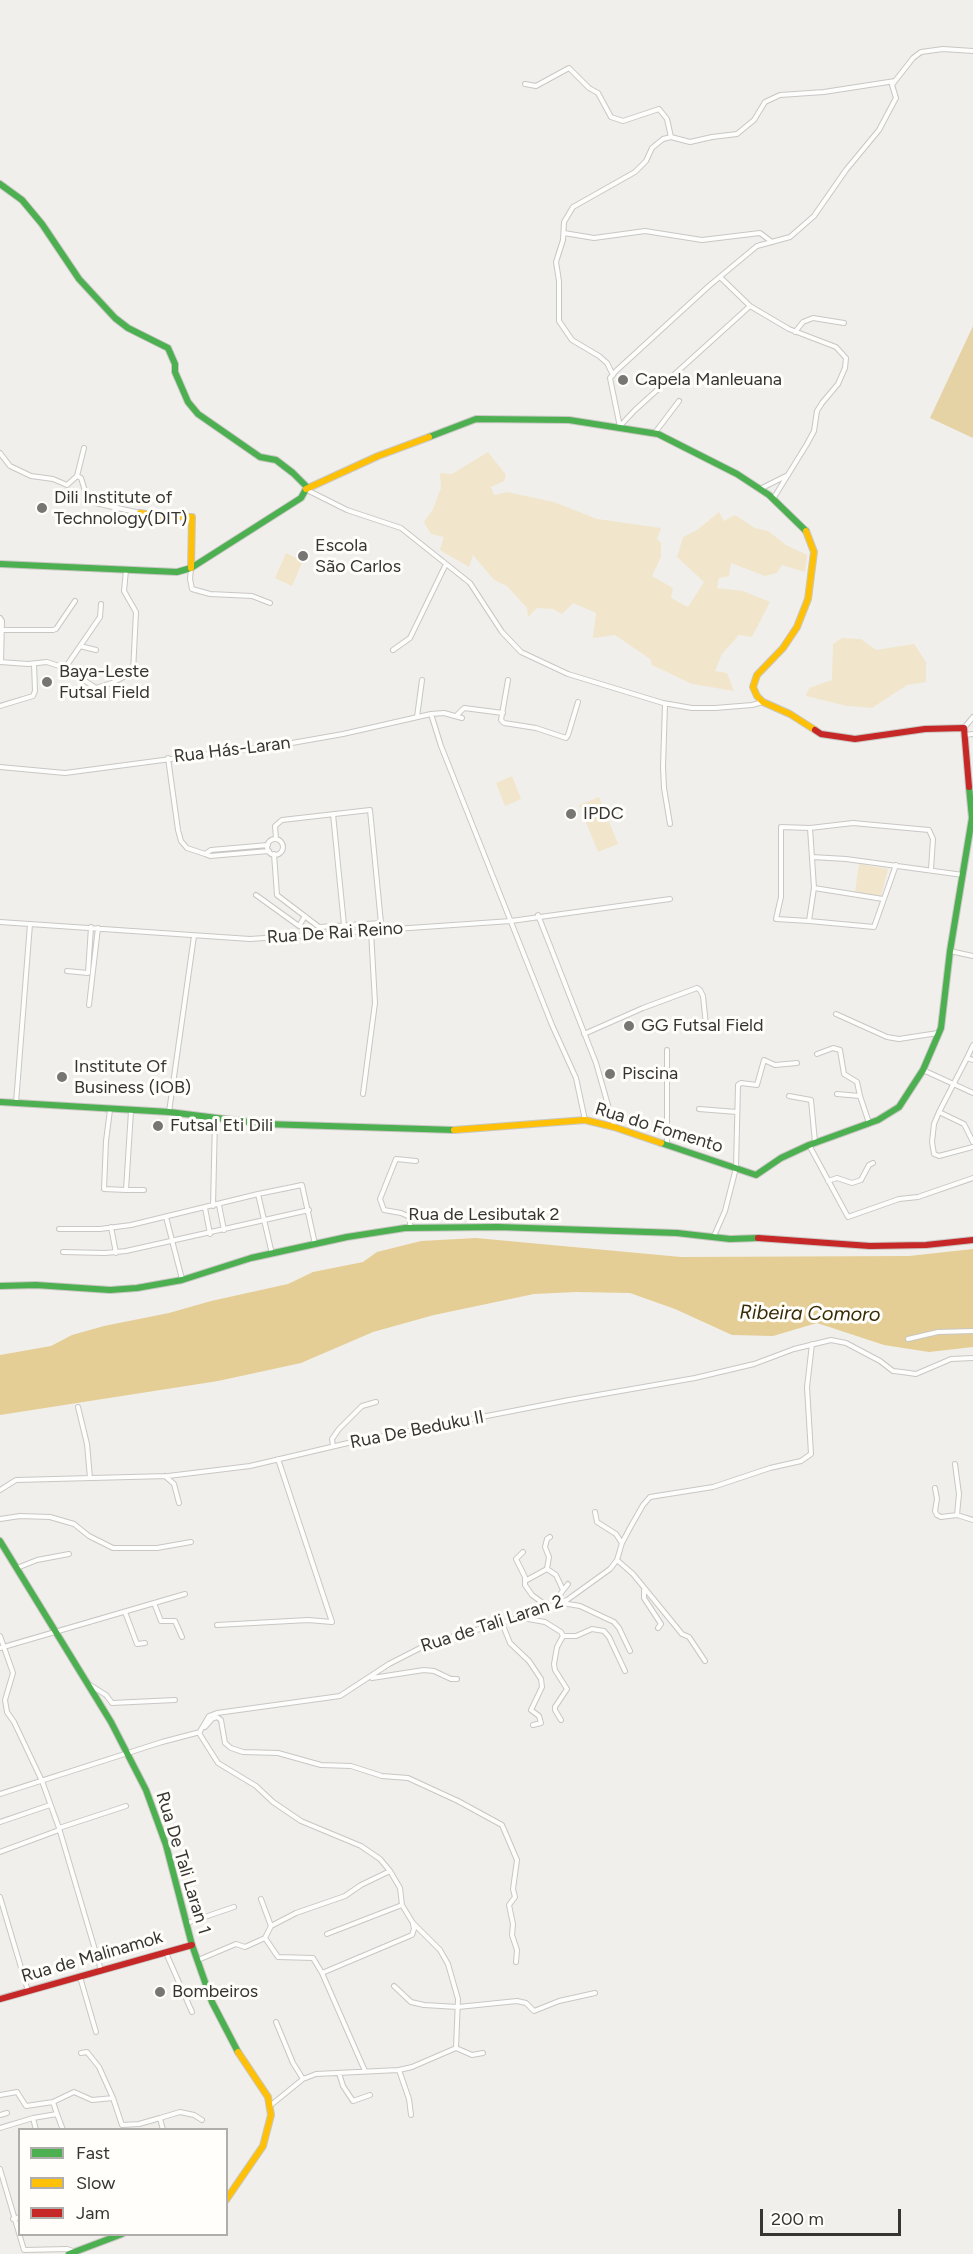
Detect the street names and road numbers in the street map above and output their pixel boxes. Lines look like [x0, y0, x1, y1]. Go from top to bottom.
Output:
street label: Rua Hás-Laran [172, 732, 292, 768]
street label: Rua De Rai Reino [266, 917, 404, 949]
street label: Rua do Fomento [592, 1098, 726, 1158]
street label: Rua de Lesibutak 2 [408, 1204, 560, 1226]
street label: Rua De Beduku II [348, 1406, 486, 1454]
street label: Rua de Tali Laran 2 [418, 1591, 566, 1657]
street label: Rua De Tali Laran 1 [151, 1789, 215, 1937]
street label: Rua de Malinamok [19, 1926, 165, 1988]

